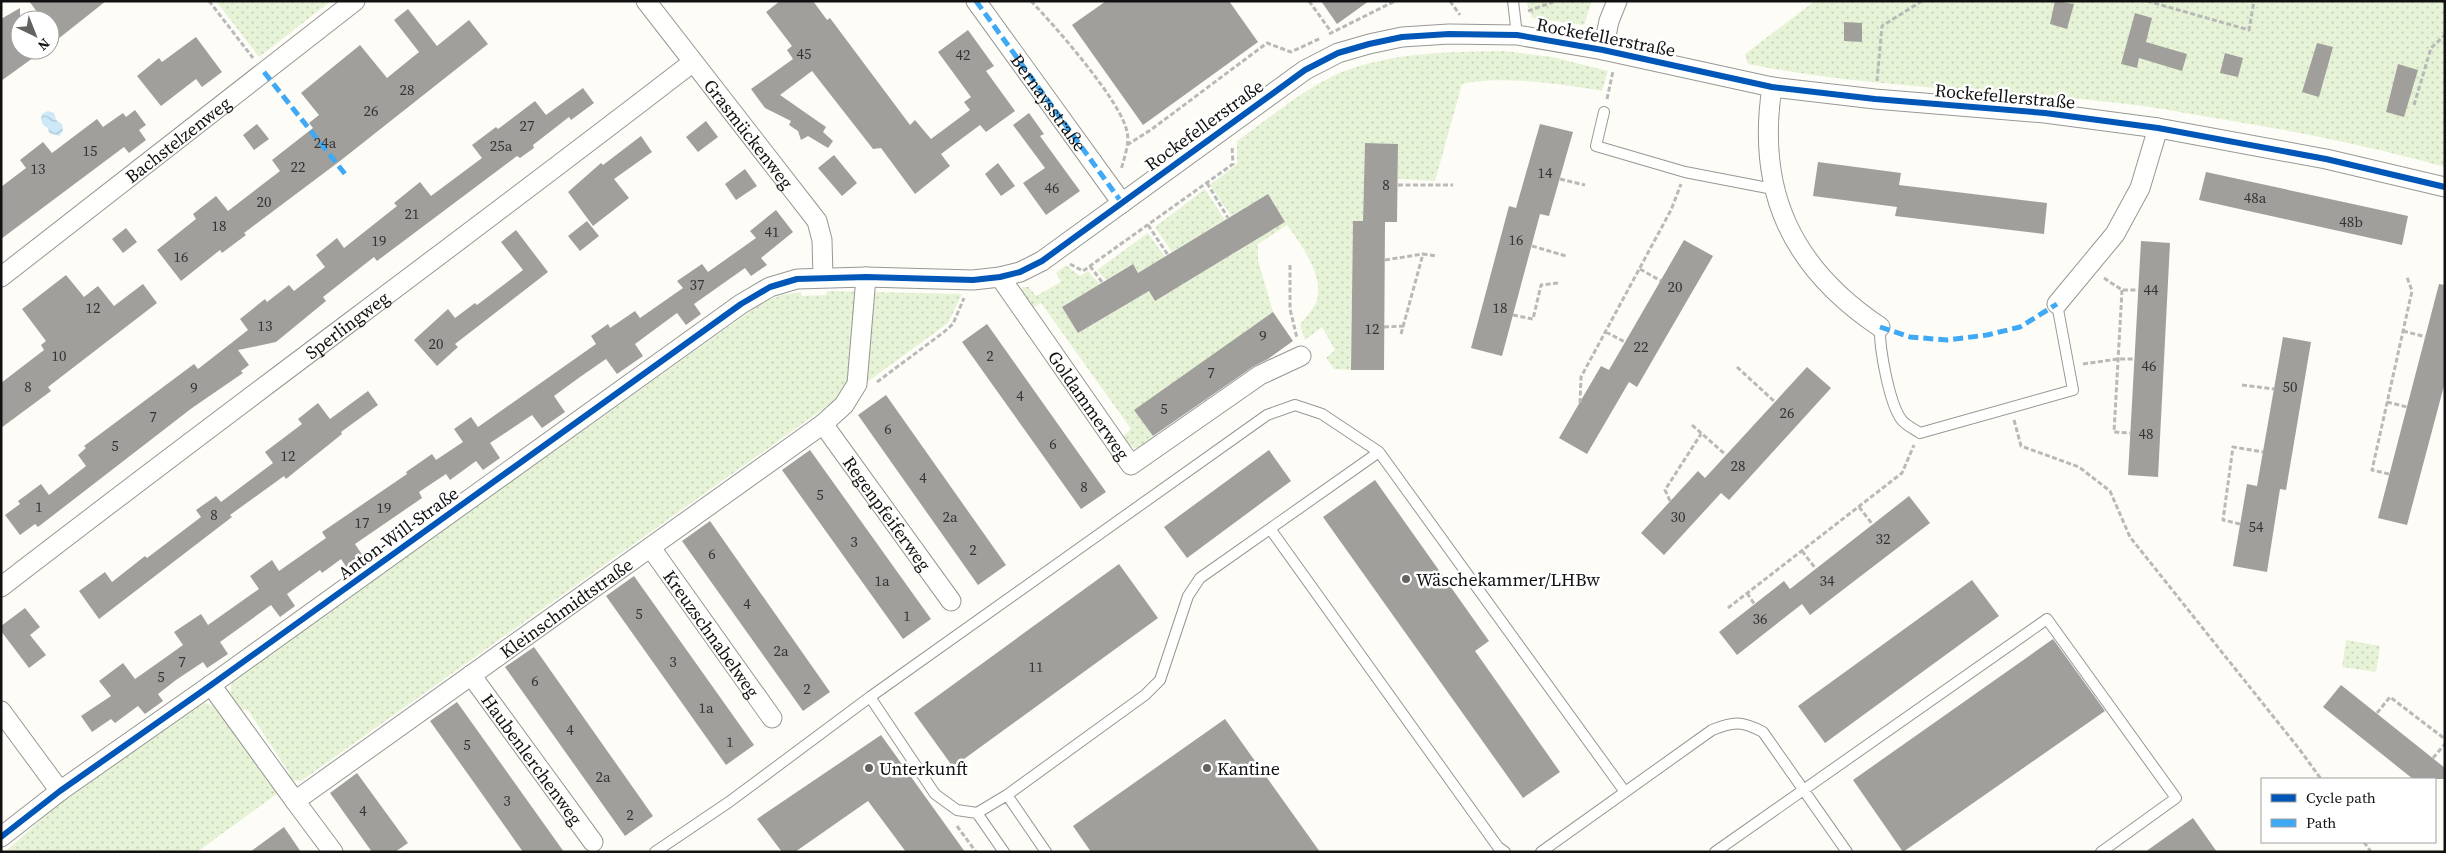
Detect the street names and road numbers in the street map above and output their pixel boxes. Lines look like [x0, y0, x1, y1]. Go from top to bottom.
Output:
street label: Rockefellerstraße [1534, 11, 1678, 63]
street label: Bernaysstraße [1005, 48, 1093, 156]
street label: Rockefellerstraße [1140, 73, 1268, 177]
street label: Grasmückenweg [699, 74, 800, 194]
street label: Rockefellerstraße [1934, 77, 2076, 115]
street label: Bachstelzenweg [120, 90, 236, 188]
street label: Sperlingweg [300, 285, 394, 364]
street label: Goldammerweg [1042, 345, 1136, 465]
street label: Regenpfeiferweg [838, 451, 937, 576]
street label: Anton-Will-Straße [333, 481, 463, 585]
street label: Kleinschmidtstraße [494, 552, 637, 664]
street label: Kreuzschnabelweg [658, 565, 766, 702]
street label: Haubenlerchenweg [476, 688, 589, 830]

